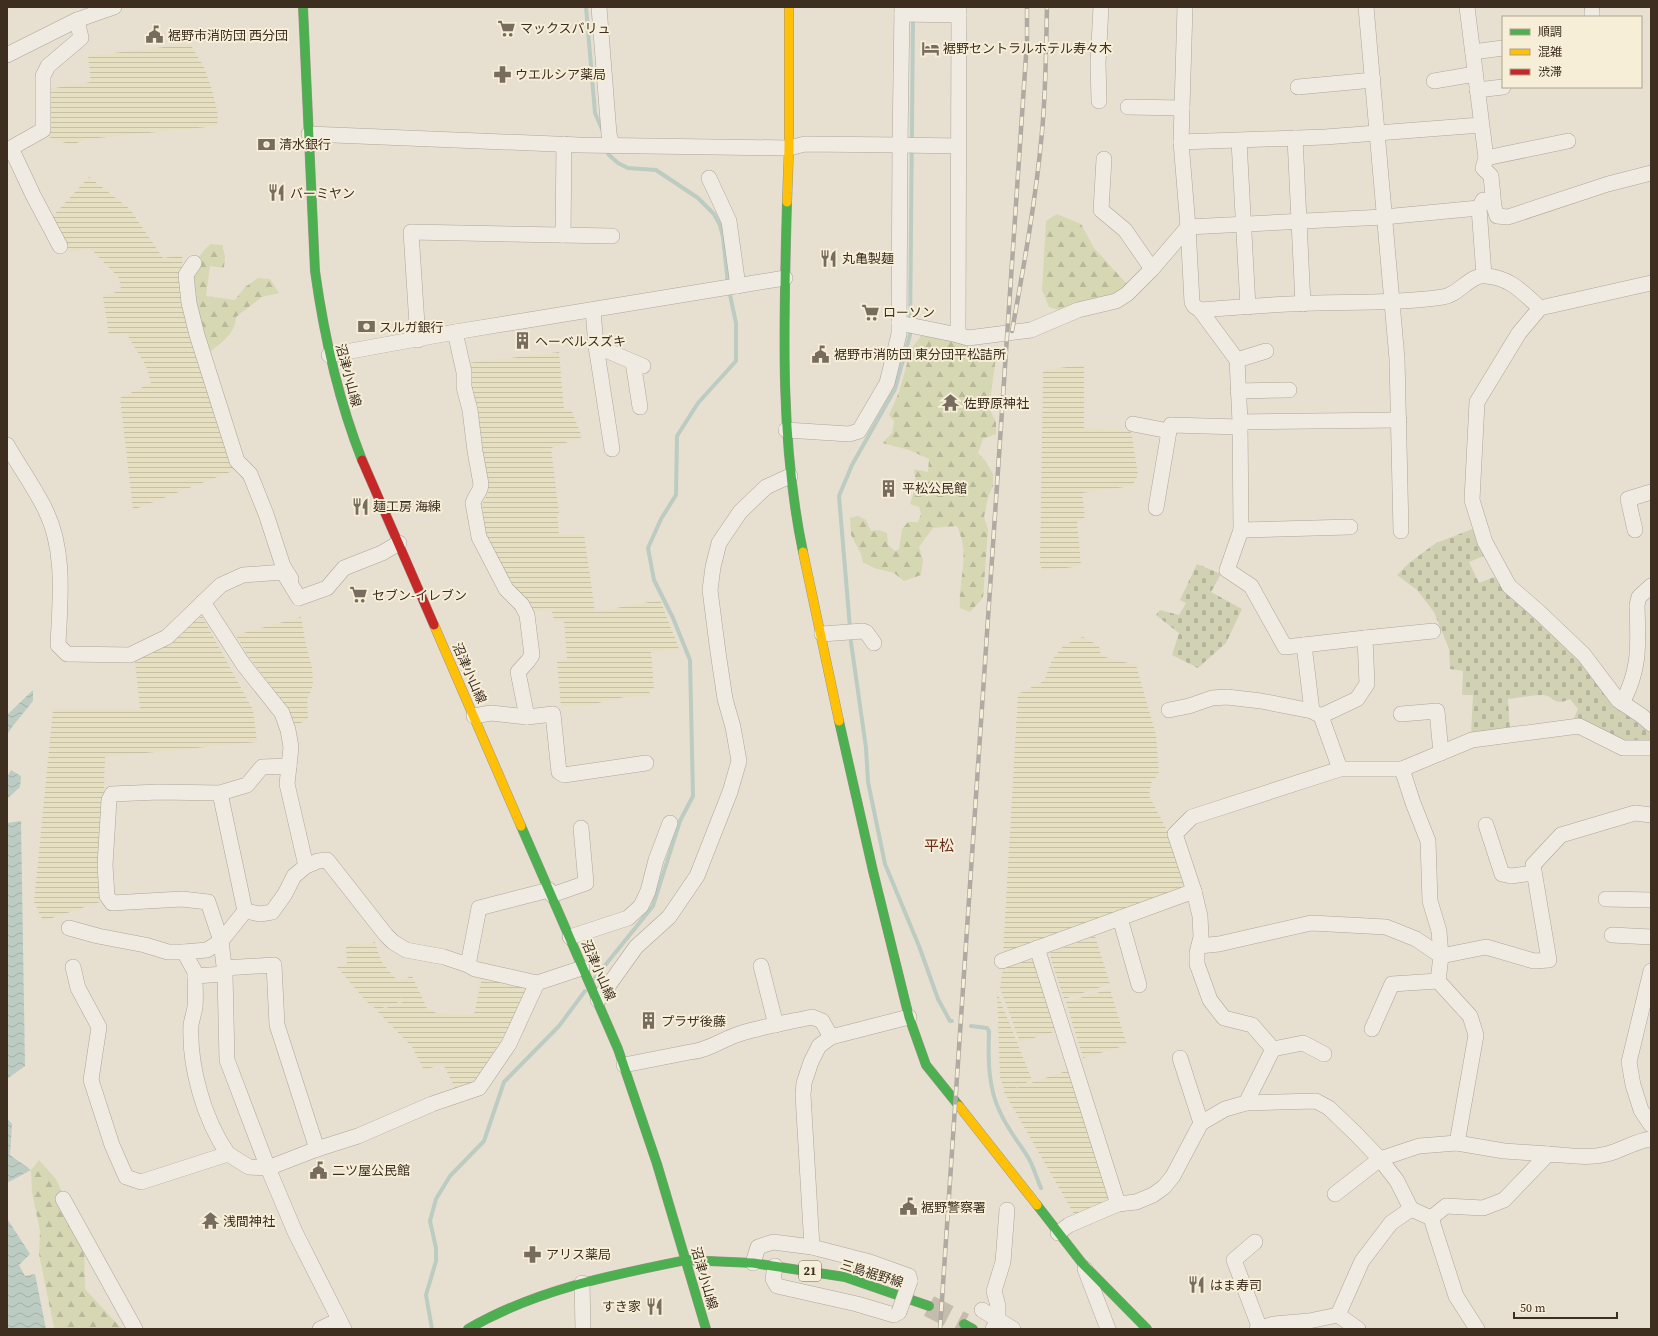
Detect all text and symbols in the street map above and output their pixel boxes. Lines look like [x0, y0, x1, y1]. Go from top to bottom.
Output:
legend [1502, 16, 1642, 88]
supermarket icon: マックスバリュ [497, 18, 517, 38]
place label: マックスバリュ [520, 20, 611, 37]
text: 順調 [1538, 24, 1562, 40]
public building icon: 裾野市消防団 西分団 [145, 25, 165, 45]
place label: 裾野市消防団 西分団 [168, 27, 288, 44]
hotel icon: 裾野セントラルホテル寿々木 [920, 38, 940, 58]
place label: 裾野セントラルホテル寿々木 [943, 40, 1112, 57]
text: 混雑 [1538, 44, 1562, 60]
pharmacy icon: ウエルシア薬局 [492, 64, 512, 84]
text: 渋滞 [1538, 64, 1562, 80]
place label: ウエルシア薬局 [515, 66, 606, 83]
bank icon: 清水銀行 [256, 134, 276, 154]
place label: 清水銀行 [279, 136, 331, 153]
restaurant icon: バーミヤン [267, 183, 287, 203]
place label: バーミヤン [290, 185, 355, 202]
restaurant icon: 丸亀製麺 [819, 248, 839, 268]
place label: 丸亀製麺 [842, 250, 894, 267]
supermarket icon: ローソン [860, 302, 880, 322]
place label: ローソン [883, 304, 935, 321]
bank icon: スルガ銀行 [356, 317, 376, 337]
place label: スルガ銀行 [379, 319, 444, 336]
building icon: ヘーベルスズキ [512, 331, 532, 351]
place label: ヘーベルスズキ [535, 333, 626, 350]
street label: 沼津小山線 [332, 342, 365, 409]
public building icon: 裾野市消防団 東分団平松詰所 [811, 344, 831, 364]
place label: 裾野市消防団 東分団平松詰所 [834, 346, 1006, 363]
temple icon: 佐野原神社 [941, 393, 961, 413]
place label: 佐野原神社 [964, 395, 1029, 412]
building icon: 平松公民館 [879, 478, 899, 498]
place label: 平松公民館 [902, 480, 967, 497]
restaurant icon: 麺工房 海練 [350, 496, 370, 516]
place label: 麺工房 海練 [373, 498, 441, 515]
supermarket icon: セブン-イレブン [349, 585, 369, 605]
place label: セブン-イレブン [372, 587, 467, 604]
street label: 沼津小山線 [449, 640, 491, 706]
district label: 平松 [924, 835, 954, 856]
street label: 沼津小山線 [578, 937, 620, 1003]
building icon: プラザ後藤 [638, 1011, 658, 1031]
place label: プラザ後藤 [661, 1013, 726, 1030]
public building icon: 二ツ屋公民館 [309, 1160, 329, 1180]
place label: 二ツ屋公民館 [332, 1162, 410, 1179]
public building icon: 裾野警察署 [898, 1197, 918, 1217]
place label: 裾野警察署 [921, 1199, 986, 1216]
temple icon: 浅間神社 [200, 1211, 220, 1231]
place label: 浅間神社 [223, 1213, 275, 1230]
pharmacy icon: アリス薬局 [523, 1244, 543, 1264]
street label: 沼津小山線 [687, 1245, 722, 1312]
place label: アリス薬局 [546, 1246, 611, 1263]
street label: 三島裾野線 [838, 1256, 905, 1291]
road number: 21 [799, 1261, 821, 1281]
restaurant icon: はま寿司 [1187, 1275, 1207, 1295]
place label: はま寿司 [1210, 1277, 1262, 1294]
scale bar [1514, 1294, 1617, 1320]
restaurant icon: すき家 [644, 1296, 664, 1316]
place label: すき家 [602, 1298, 641, 1315]
text: 50 m [1520, 1300, 1546, 1316]

